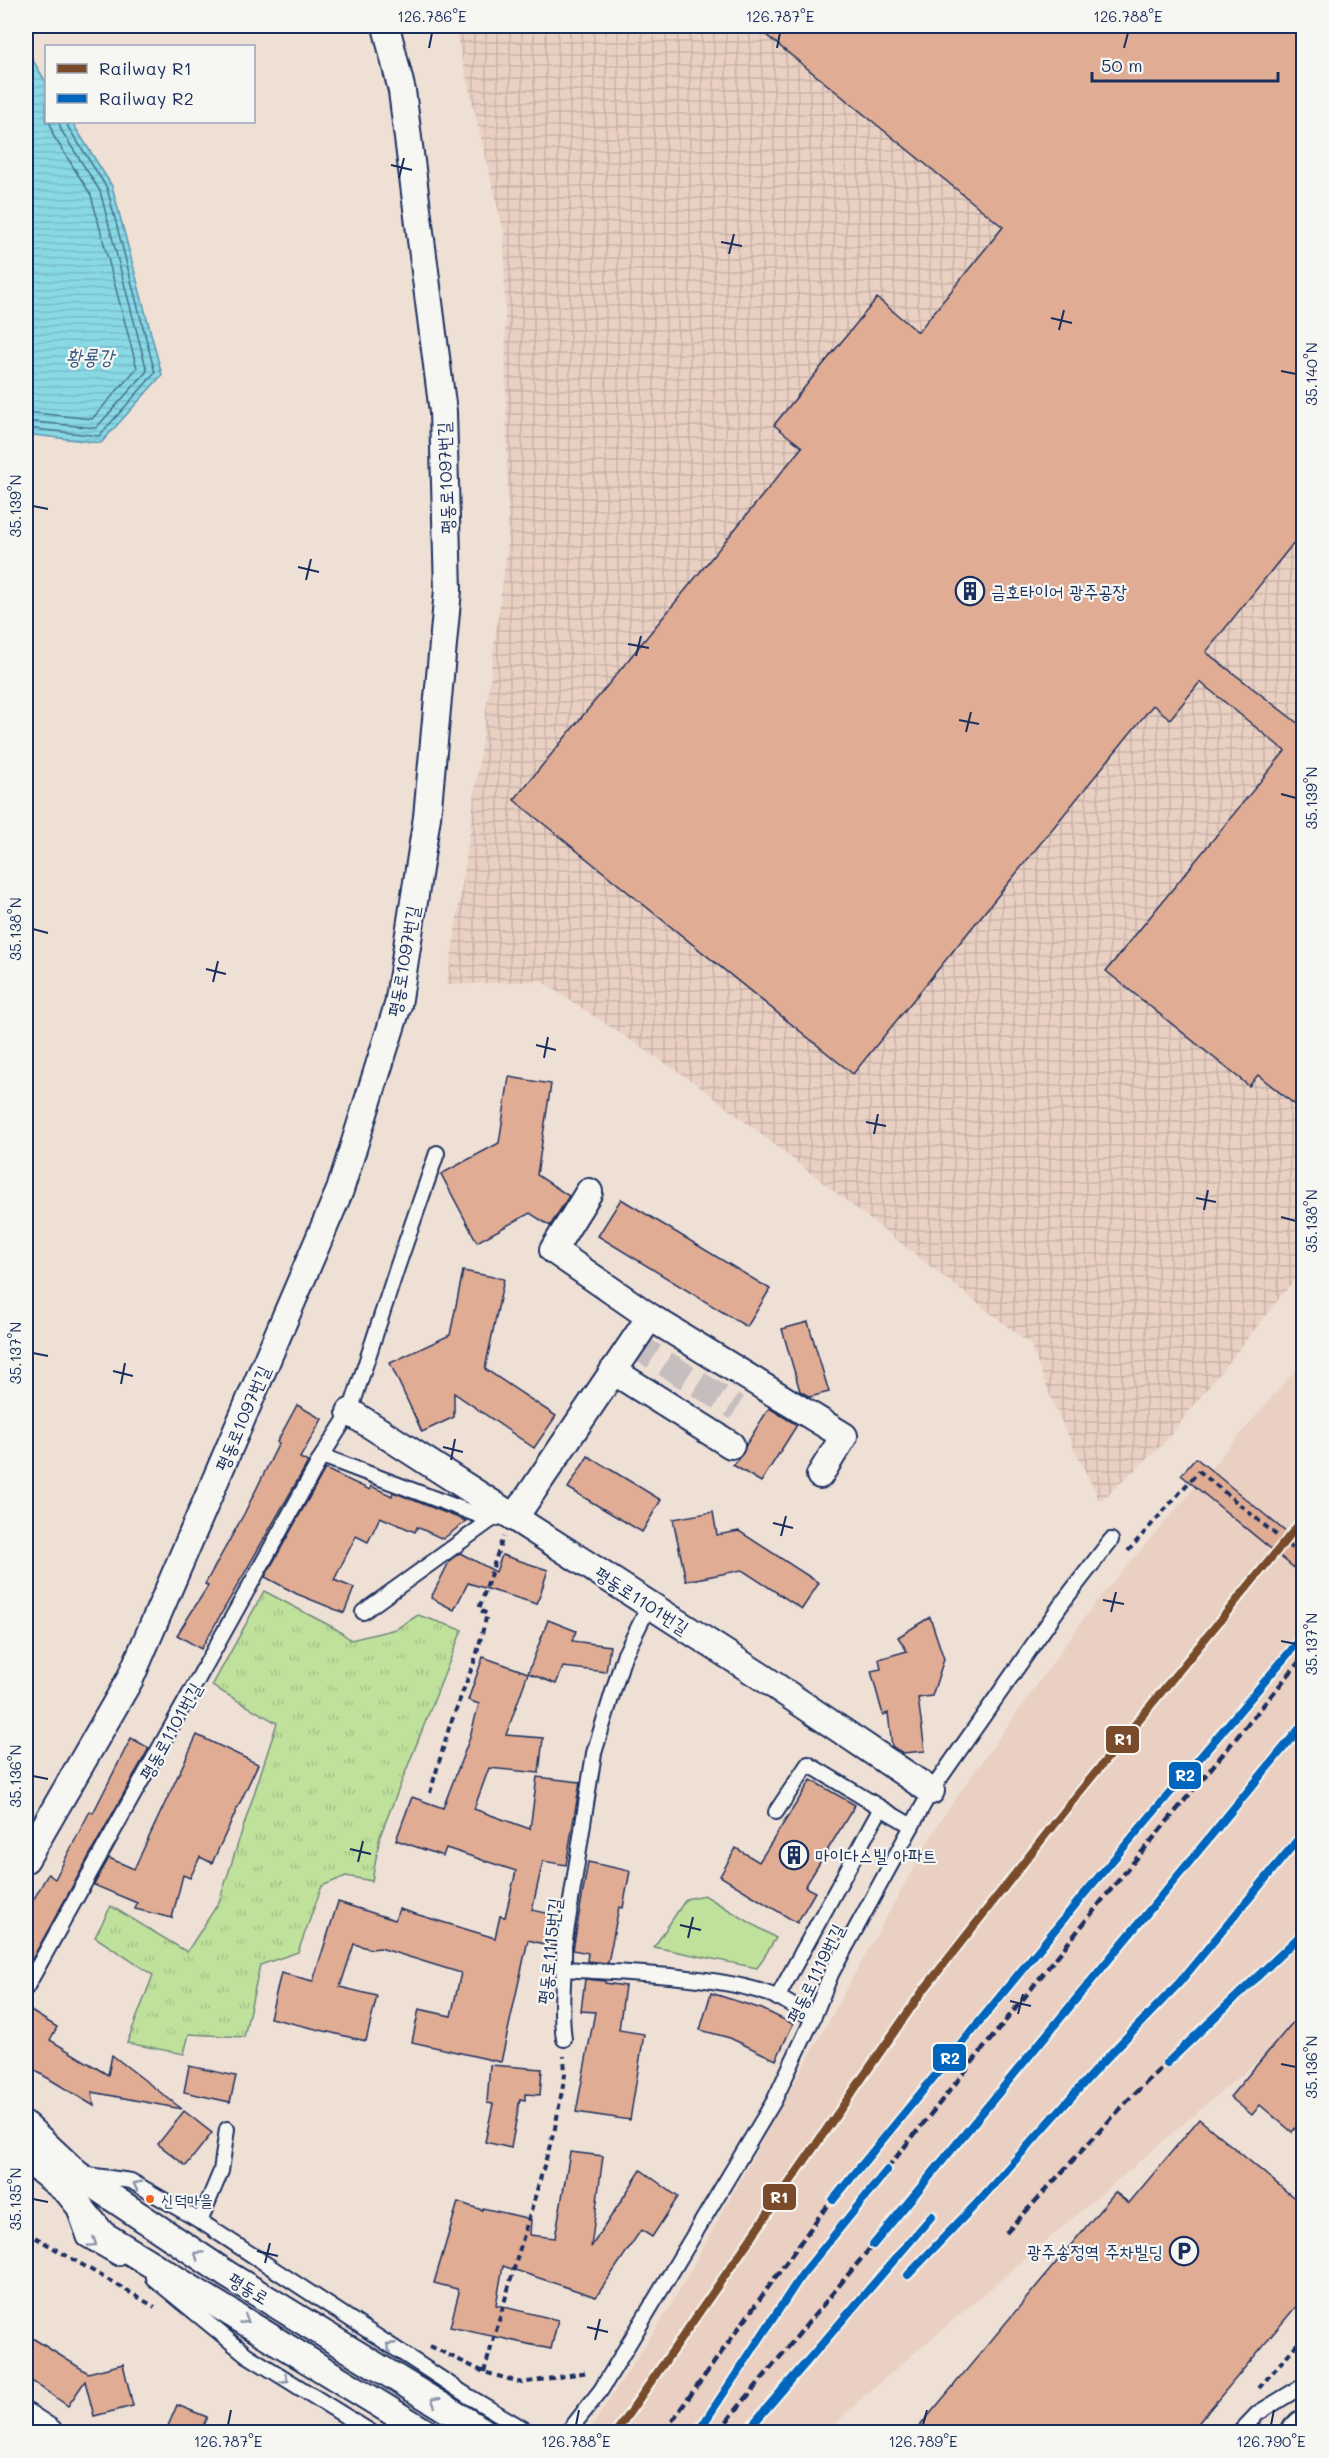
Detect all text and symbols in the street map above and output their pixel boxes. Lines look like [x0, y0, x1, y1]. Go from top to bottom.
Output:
text: 126.786°E [397, 6, 467, 26]
text: 126.787°E [746, 6, 815, 26]
text: 126.788°E [1093, 6, 1163, 26]
legend [45, 45, 255, 123]
scale bar [1092, 45, 1278, 83]
text: 50 m [1101, 53, 1143, 77]
text: Railway R1 [99, 56, 192, 80]
text: Railway R2 [99, 86, 194, 110]
text: 35.140°N [1301, 342, 1321, 406]
water label: 황룡강 [66, 343, 117, 369]
street label: 평동로1097번길 [431, 421, 459, 535]
text: 35.139°N [5, 474, 25, 538]
building icon: 금호타이어 광주공장 [954, 575, 986, 607]
place label: 금호타이어 광주공장 [991, 579, 1127, 603]
text: 35.139°N [1301, 766, 1321, 830]
text: 35.138°N [5, 897, 25, 961]
street label: 평동로1097번길 [381, 903, 425, 1018]
text: 35.138°N [1301, 1189, 1321, 1253]
text: 35.137°N [5, 1322, 25, 1384]
street label: 평동로1097번길 [209, 1361, 275, 1474]
street label: 평동로1101번길 [590, 1561, 694, 1640]
text: 35.137°N [1301, 1613, 1321, 1675]
street label: 평동로1101번길 [133, 1678, 207, 1784]
line badge: R1 [1105, 1725, 1140, 1754]
text: R1 [1114, 1728, 1132, 1749]
text: 35.136°N [5, 1744, 25, 1808]
line badge: R2 [1168, 1761, 1202, 1790]
text: R2 [1175, 1764, 1195, 1785]
building icon: 마이다스빌 아파트 [778, 1839, 810, 1871]
place label: 마이다스빌 아파트 [815, 1843, 937, 1867]
street label: 평동로1115번길 [531, 1896, 567, 2005]
street label: 평동로1119번길 [781, 1919, 850, 2026]
text: 35.136°N [1301, 2035, 1321, 2099]
line badge: R2 [932, 2043, 967, 2072]
text: R2 [940, 2047, 960, 2068]
text: 35.135°N [5, 2167, 25, 2231]
one-way arrow [132, 2181, 143, 2193]
line badge: R1 [762, 2183, 797, 2211]
text: R1 [770, 2186, 788, 2207]
place label: 신덕마을 [161, 2189, 213, 2210]
marker: 신덕마을 [144, 2193, 156, 2205]
one-way arrow [86, 2235, 97, 2246]
parking icon: 광주송정역 주차빌딩 [1168, 2235, 1200, 2267]
place label: 광주송정역 주차빌딩 [1027, 2239, 1163, 2263]
one-way arrow [193, 2251, 204, 2262]
street label: 평동로 [224, 2267, 274, 2309]
one-way arrow [239, 2313, 249, 2325]
one-way arrow [386, 2342, 397, 2353]
one-way arrow [278, 2372, 289, 2383]
one-way arrow [431, 2397, 441, 2409]
text: 126.787°E [194, 2431, 263, 2451]
text: 126.788°E [541, 2431, 611, 2451]
text: 126.789°E [888, 2431, 958, 2451]
text: 126.790°E [1236, 2431, 1306, 2451]

